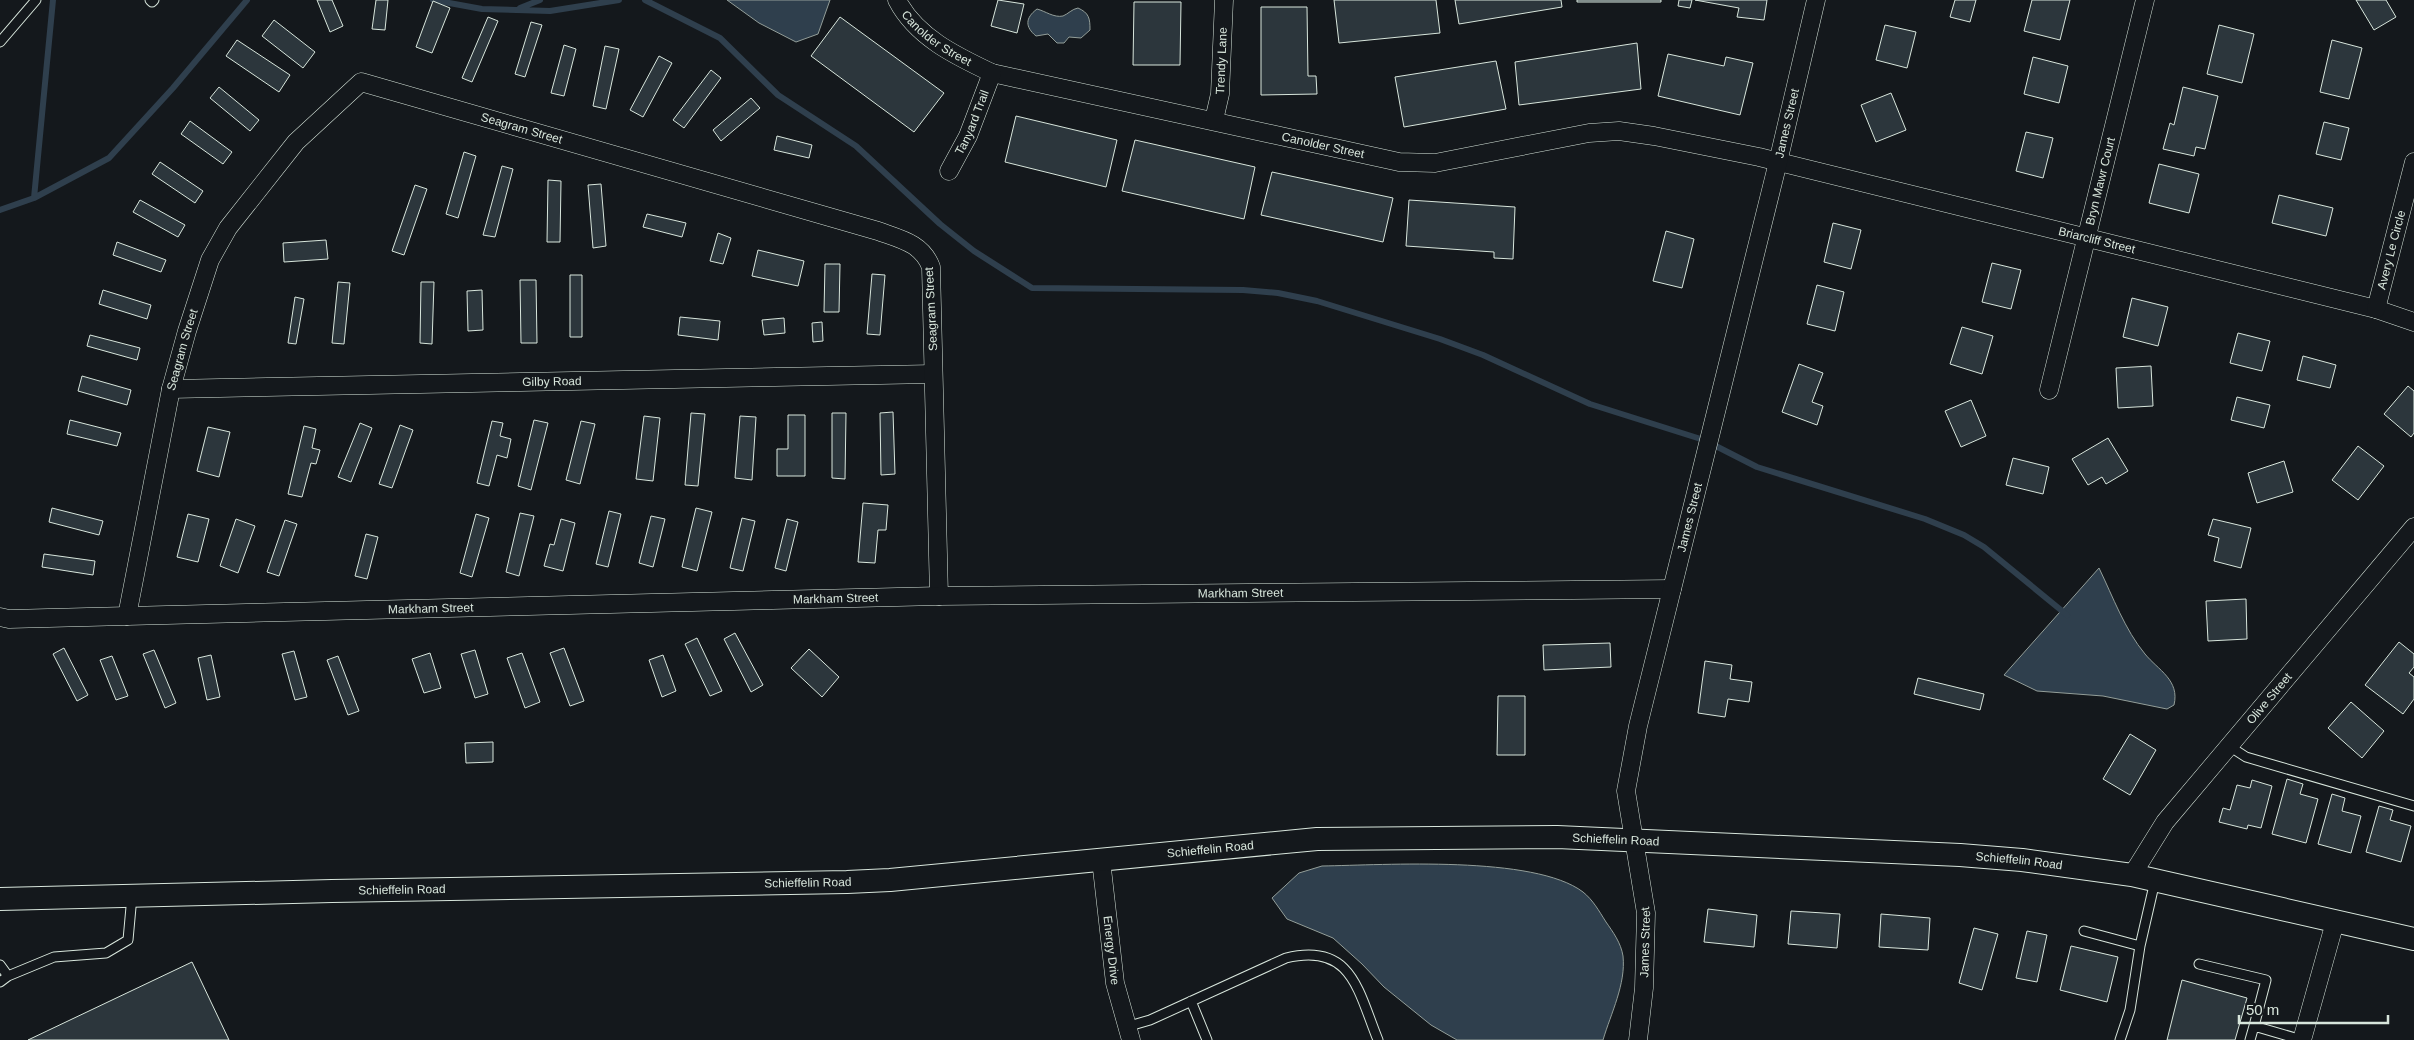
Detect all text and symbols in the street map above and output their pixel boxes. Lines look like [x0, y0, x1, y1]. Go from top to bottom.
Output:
street label: Canolder Street [899, 8, 974, 69]
street label: Trendy Lane [1213, 27, 1230, 95]
street label: James Street [1772, 87, 1802, 159]
street label: Tanyard Trail [952, 88, 992, 157]
street label: Seagram Street [479, 110, 565, 147]
street label: Canolder Street [1280, 130, 1366, 161]
street label: Bryn Mawr Court [2083, 135, 2118, 227]
street label: Avery Le Circle [2374, 209, 2408, 291]
street label: Briarcliff Street [2057, 224, 2137, 257]
street label: Seagram Street [922, 266, 940, 351]
street label: Seagram Street [164, 307, 201, 392]
street label: Gilby Road [522, 374, 582, 389]
street label: James Street [1674, 481, 1705, 553]
street label: Markham Street [1198, 586, 1284, 601]
street label: Markham Street [793, 590, 879, 607]
street label: Markham Street [388, 600, 474, 617]
street label: Olive Street [2244, 670, 2295, 727]
street label: Schieffelin Road [1572, 831, 1660, 849]
street label: Schieffelin Road [1166, 838, 1254, 860]
street label: Schieffelin Road [1975, 849, 2063, 872]
street label: Schieffelin Road [764, 875, 852, 890]
street label: Schieffelin Road [358, 882, 446, 898]
street label: James Street [1637, 905, 1653, 978]
street label: Energy Drive [1100, 915, 1122, 986]
scale bar [2239, 992, 2388, 1024]
text: 50 m [2246, 1001, 2279, 1018]

